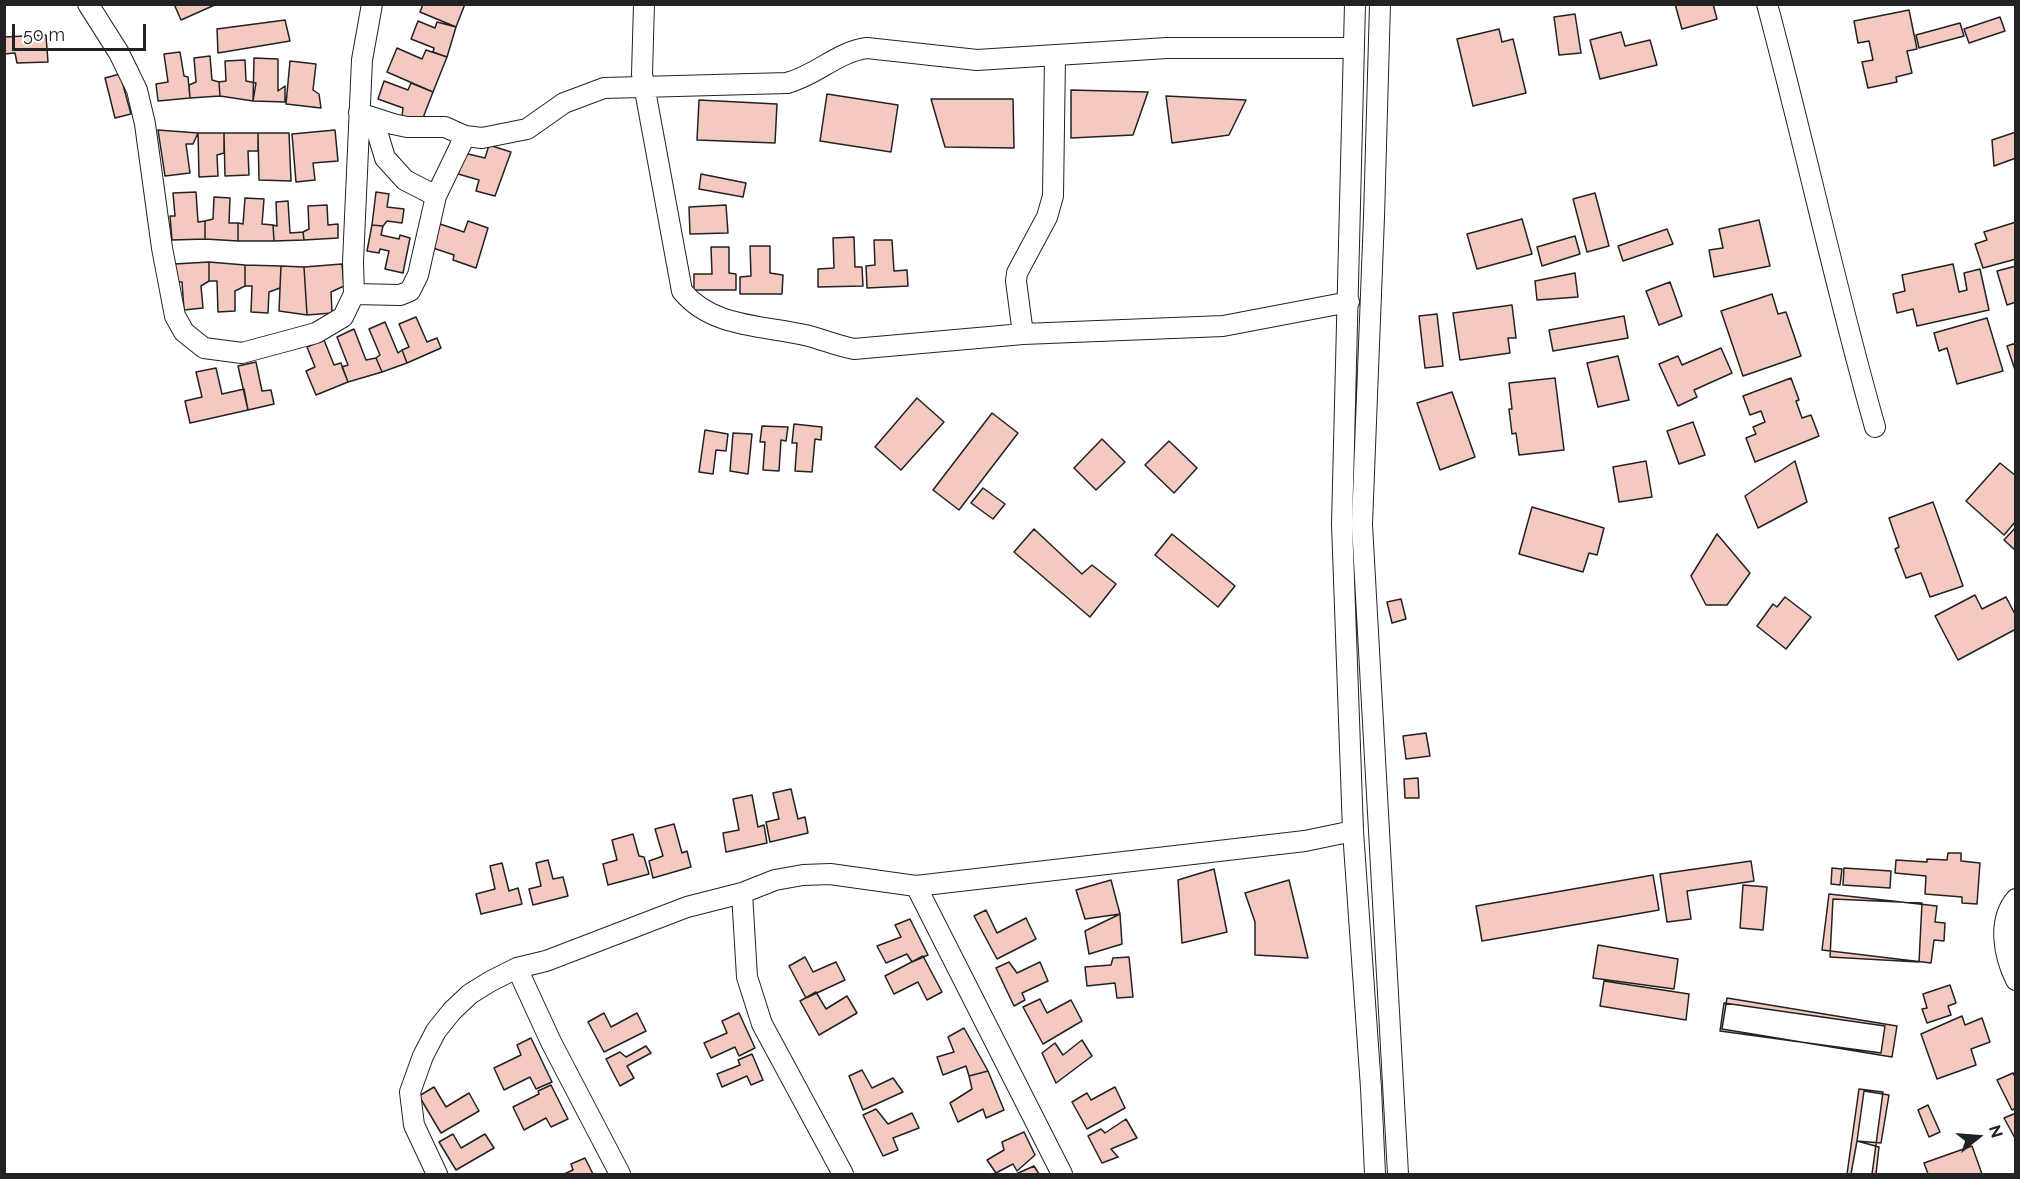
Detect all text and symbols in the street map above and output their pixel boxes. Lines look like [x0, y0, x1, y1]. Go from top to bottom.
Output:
scale bar [15, 12, 148, 50]
text: 50 m [23, 24, 65, 45]
north arrow [1948, 1107, 2008, 1167]
text: N [1985, 1123, 2007, 1140]

